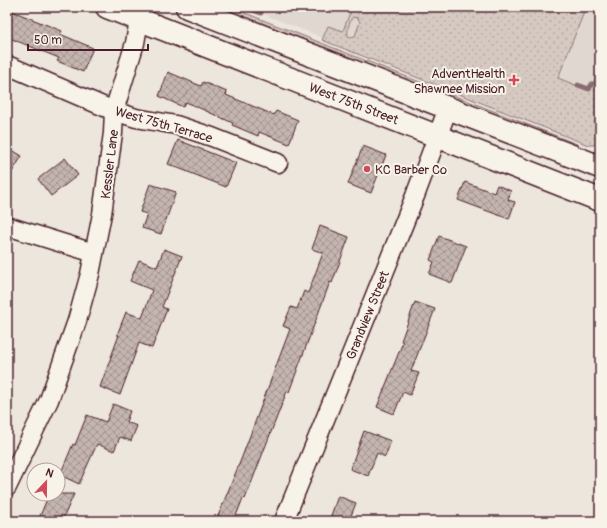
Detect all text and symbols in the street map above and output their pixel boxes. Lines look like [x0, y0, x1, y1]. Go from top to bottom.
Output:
scale bar [28, 26, 148, 52]
text: 50 m [34, 33, 62, 48]
place label: AdventHealth Shawnee Mission [414, 66, 505, 97]
marker: AdventHealth Shawnee Mission [508, 74, 520, 86]
street label: West 75th Street [307, 79, 401, 129]
street label: West 75th Terrace [113, 103, 215, 147]
street label: Kessler Lane [98, 128, 122, 200]
place label: KC Barber Co [375, 162, 447, 178]
marker: KC Barber Co [362, 164, 372, 174]
street label: Grandview Street [343, 268, 393, 362]
north arrow [26, 462, 66, 502]
text: N [44, 466, 56, 481]

